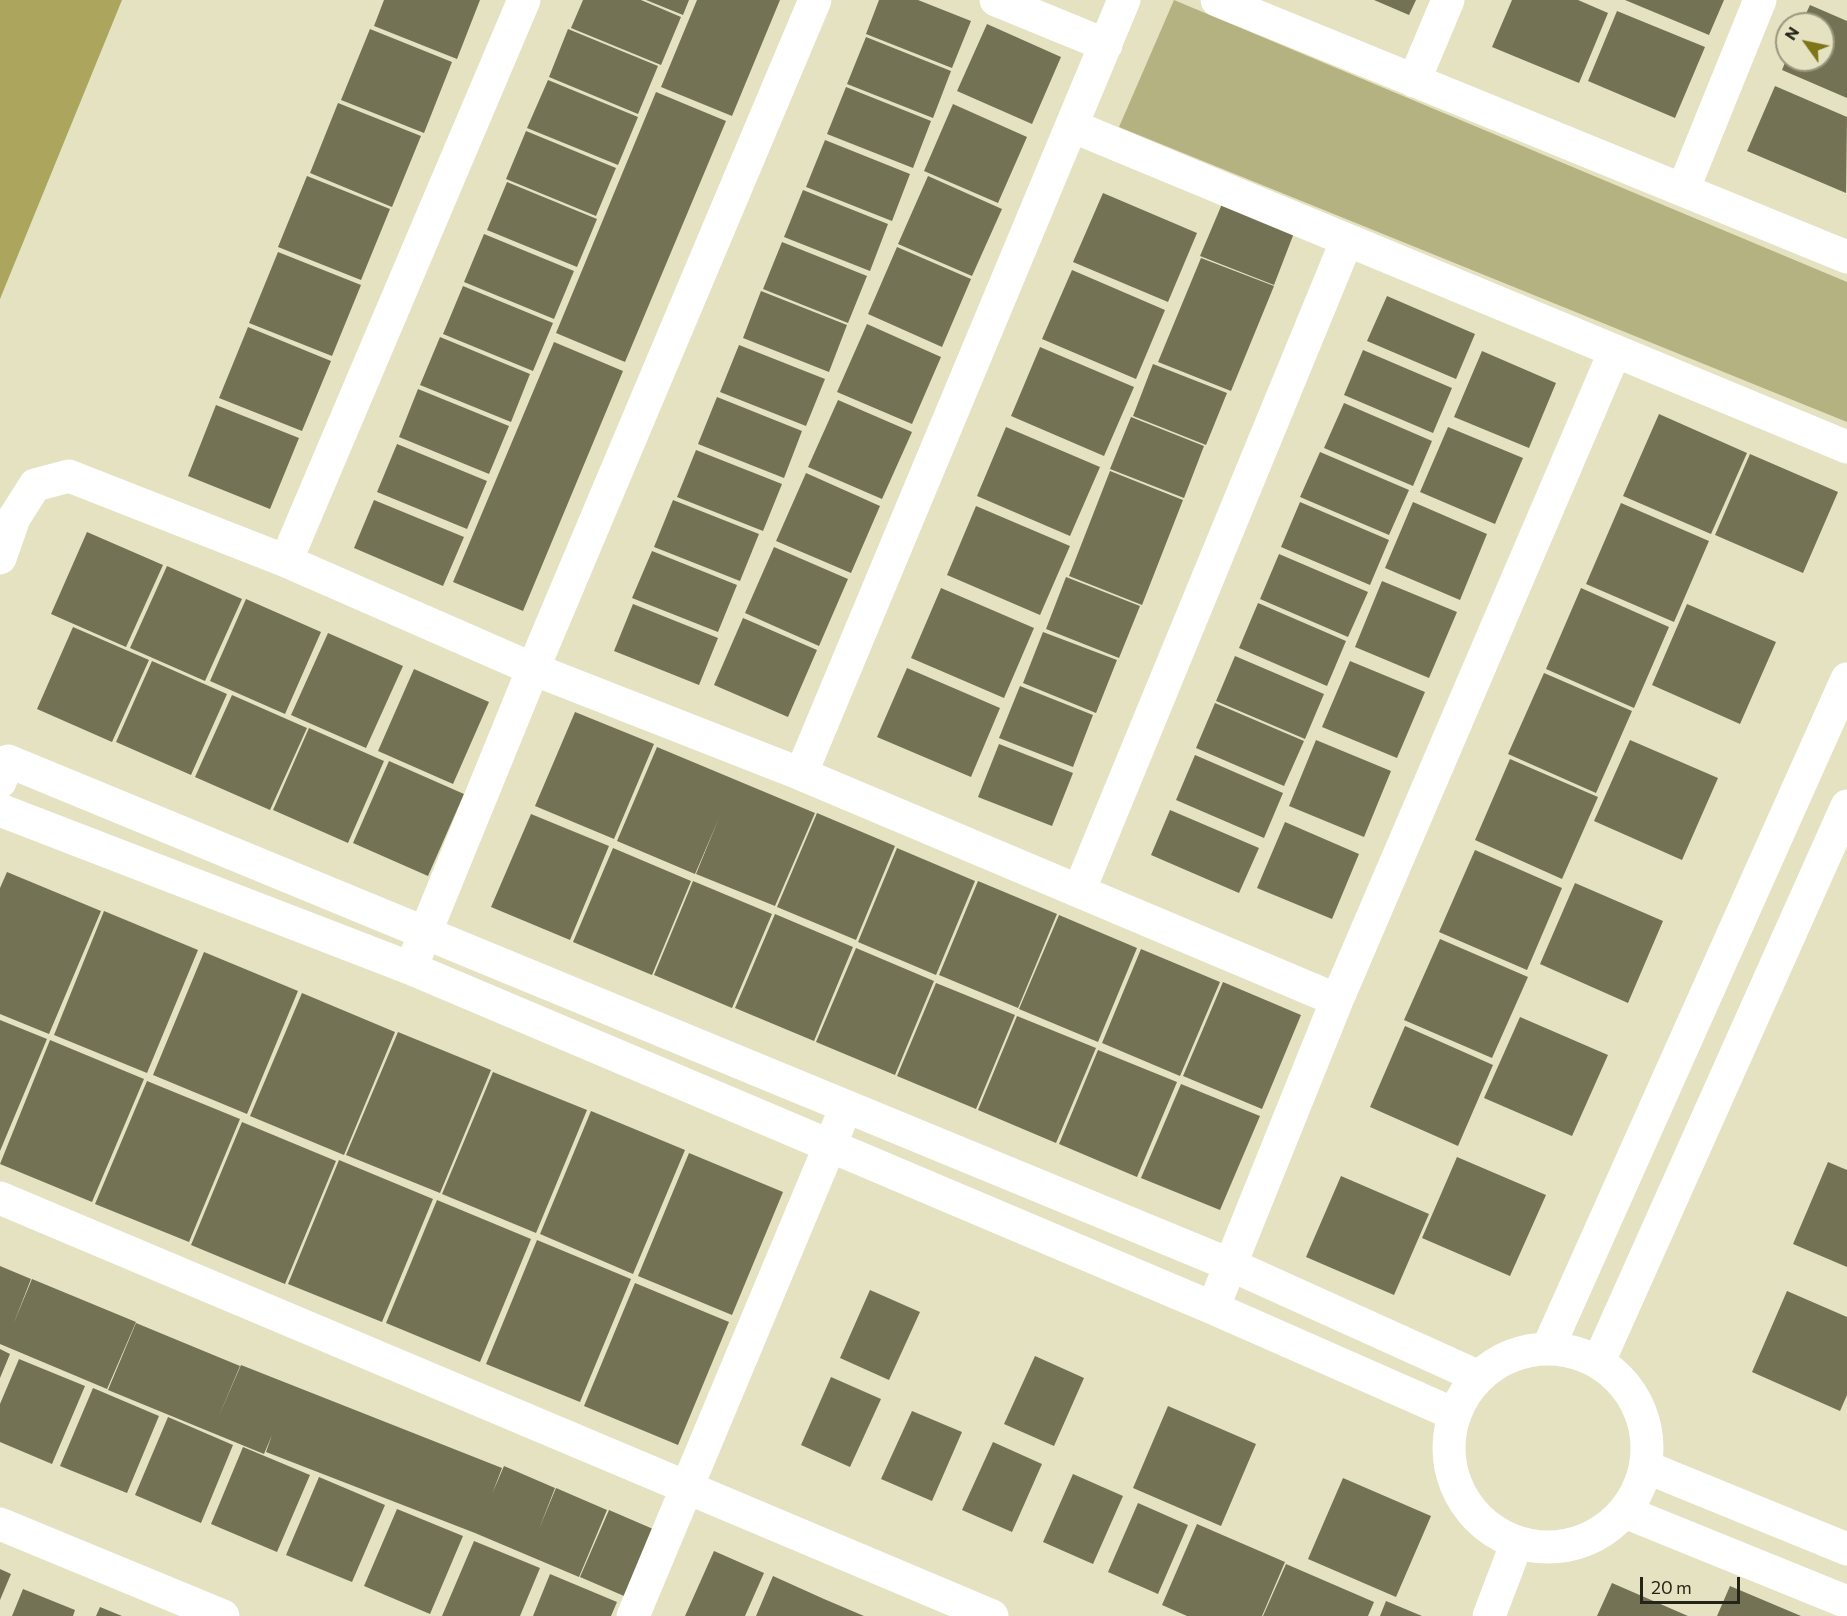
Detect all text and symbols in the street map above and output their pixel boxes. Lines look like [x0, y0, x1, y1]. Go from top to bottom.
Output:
north arrow [1775, 12, 1835, 72]
text: N [1780, 23, 1802, 43]
scale bar [1643, 1565, 1744, 1603]
text: 20 m [1651, 1576, 1692, 1598]

